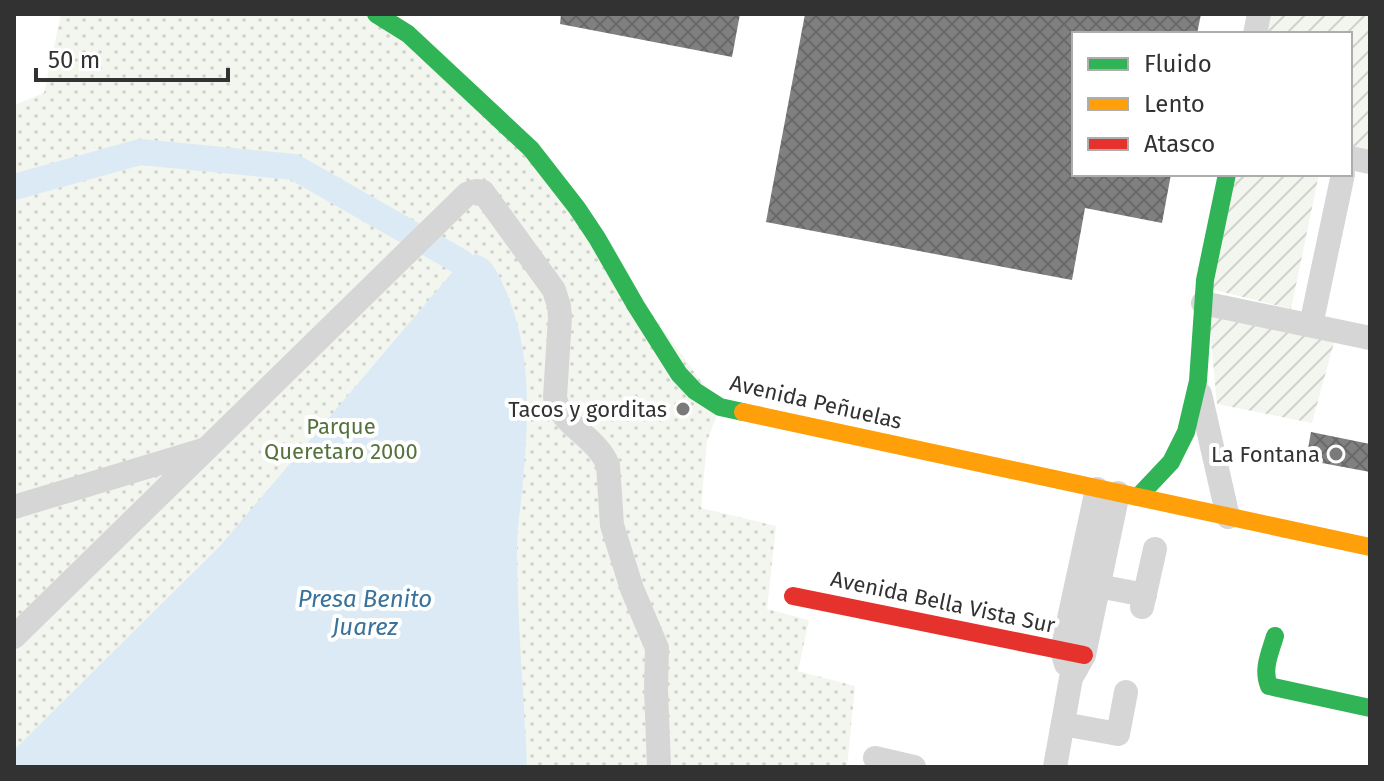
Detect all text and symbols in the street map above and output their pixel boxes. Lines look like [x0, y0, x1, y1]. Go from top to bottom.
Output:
scale bar [36, 32, 228, 82]
legend [1072, 32, 1352, 176]
text: 50 m [48, 46, 100, 74]
text: Fluido [1144, 50, 1212, 78]
text: Lento [1144, 90, 1205, 118]
text: Atasco [1144, 130, 1215, 158]
street label: Avenida Peñuelas [727, 369, 905, 435]
place label: Tacos y gorditas [508, 396, 667, 423]
marker: Tacos y gorditas [674, 400, 692, 418]
park label: Parque Queretaro 2000 [264, 413, 418, 465]
place label: La Fontana [1211, 441, 1320, 468]
marker: La Fontana [1327, 445, 1345, 463]
street label: Avenida Bella Vista Sur [828, 565, 1058, 639]
water label: Presa Benito Juarez [298, 585, 432, 641]

